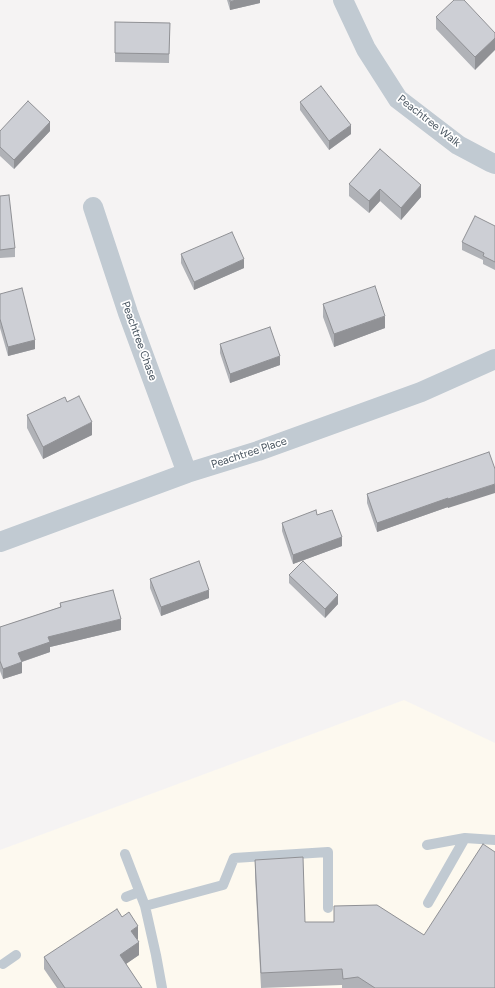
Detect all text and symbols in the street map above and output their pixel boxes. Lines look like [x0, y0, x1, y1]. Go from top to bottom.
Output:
street label: Peachtree Walk [395, 92, 463, 150]
street label: Peachtree Chase [119, 300, 159, 382]
street label: Peachtree Place [209, 435, 289, 471]

